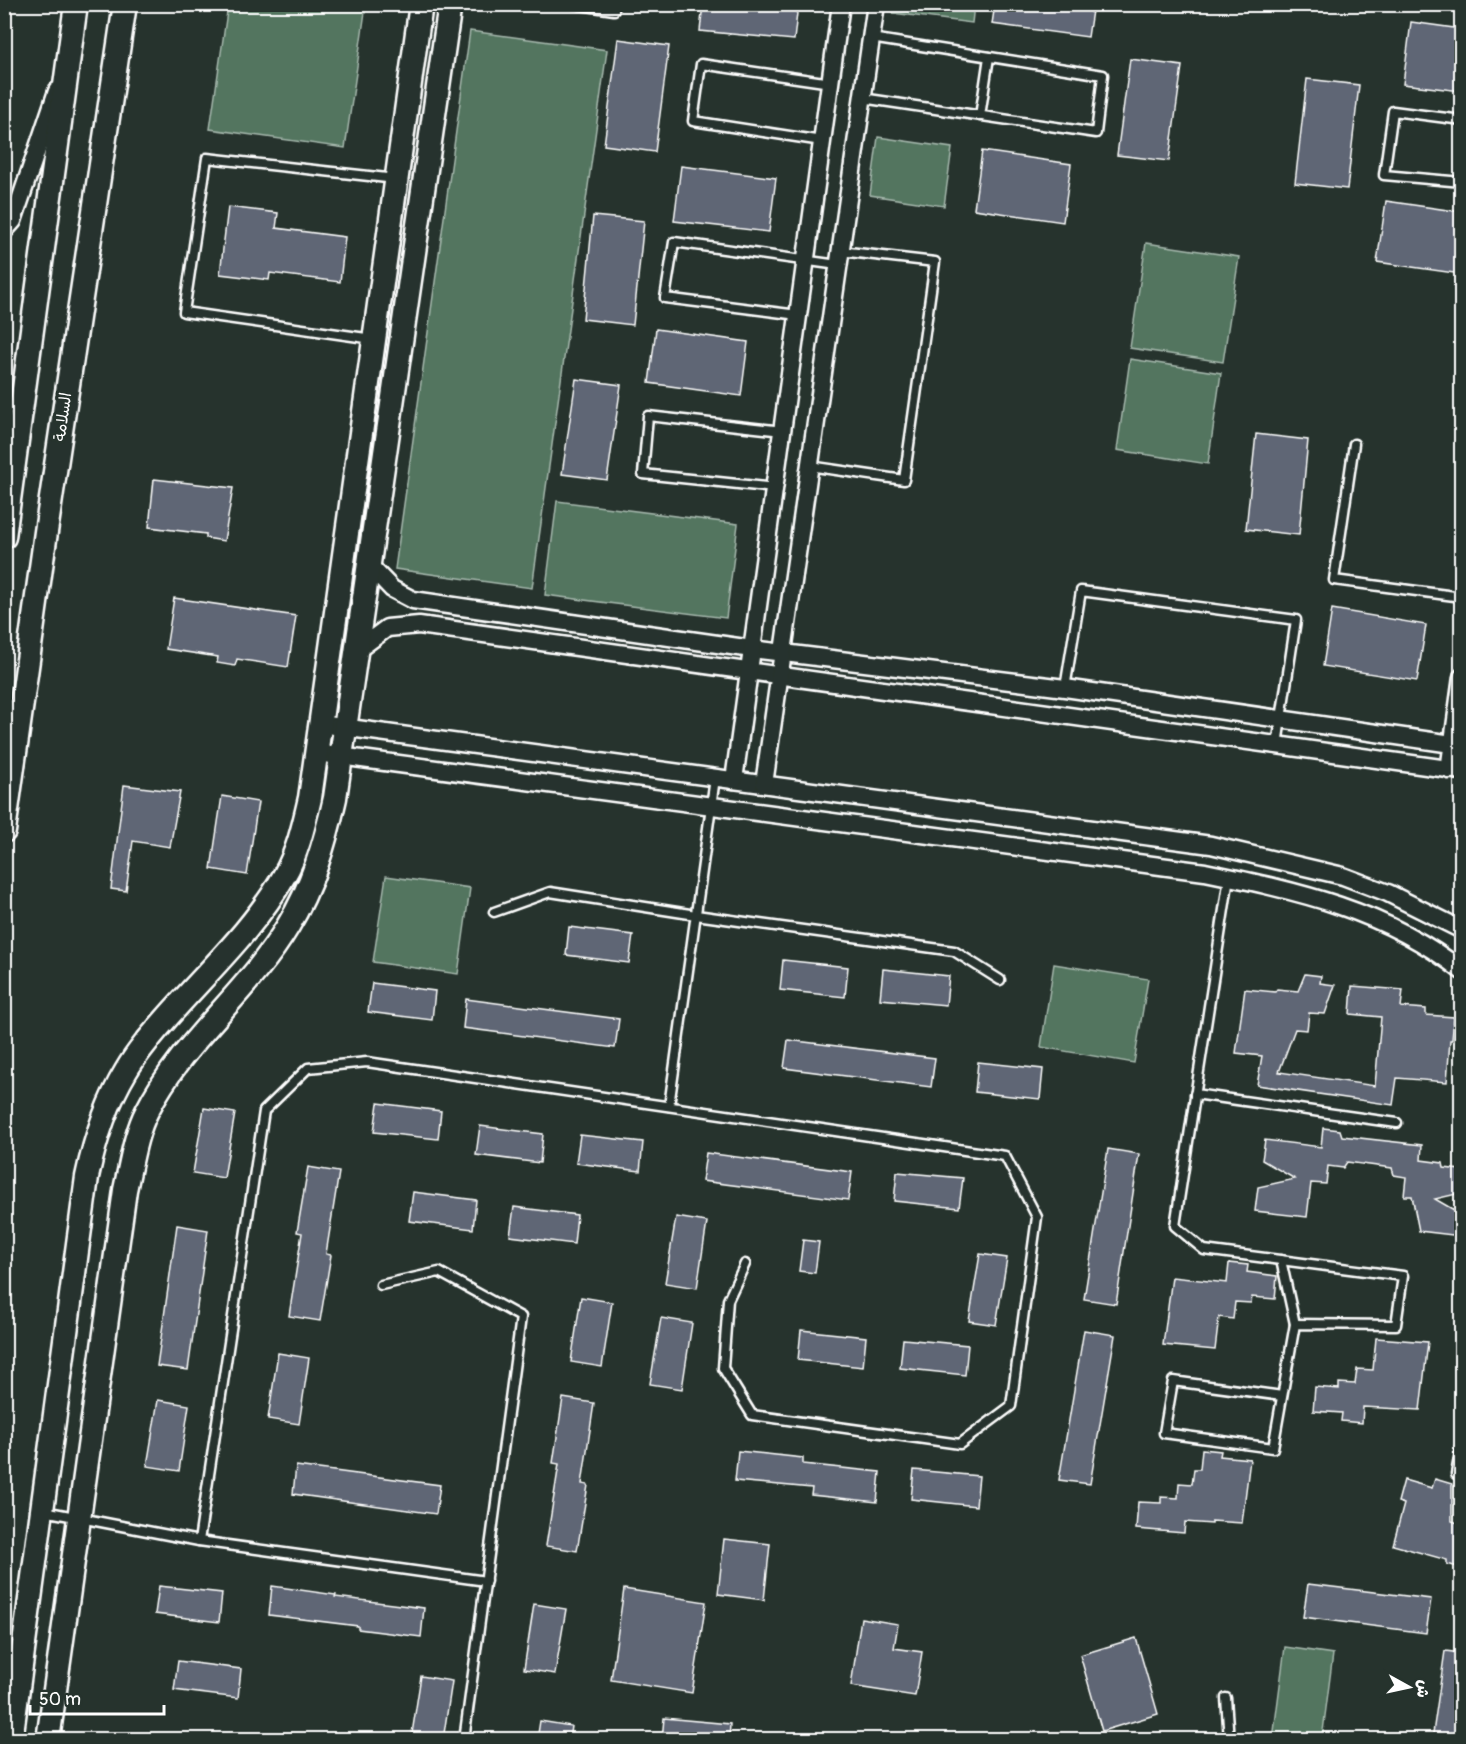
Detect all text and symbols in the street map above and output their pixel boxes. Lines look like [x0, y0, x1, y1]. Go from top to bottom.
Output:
street label: السلامة [50, 391, 76, 443]
north arrow [1379, 1657, 1439, 1717]
scale bar [30, 1678, 164, 1716]
text: ش [1412, 1679, 1434, 1699]
text: 50 m [39, 1688, 81, 1711]

